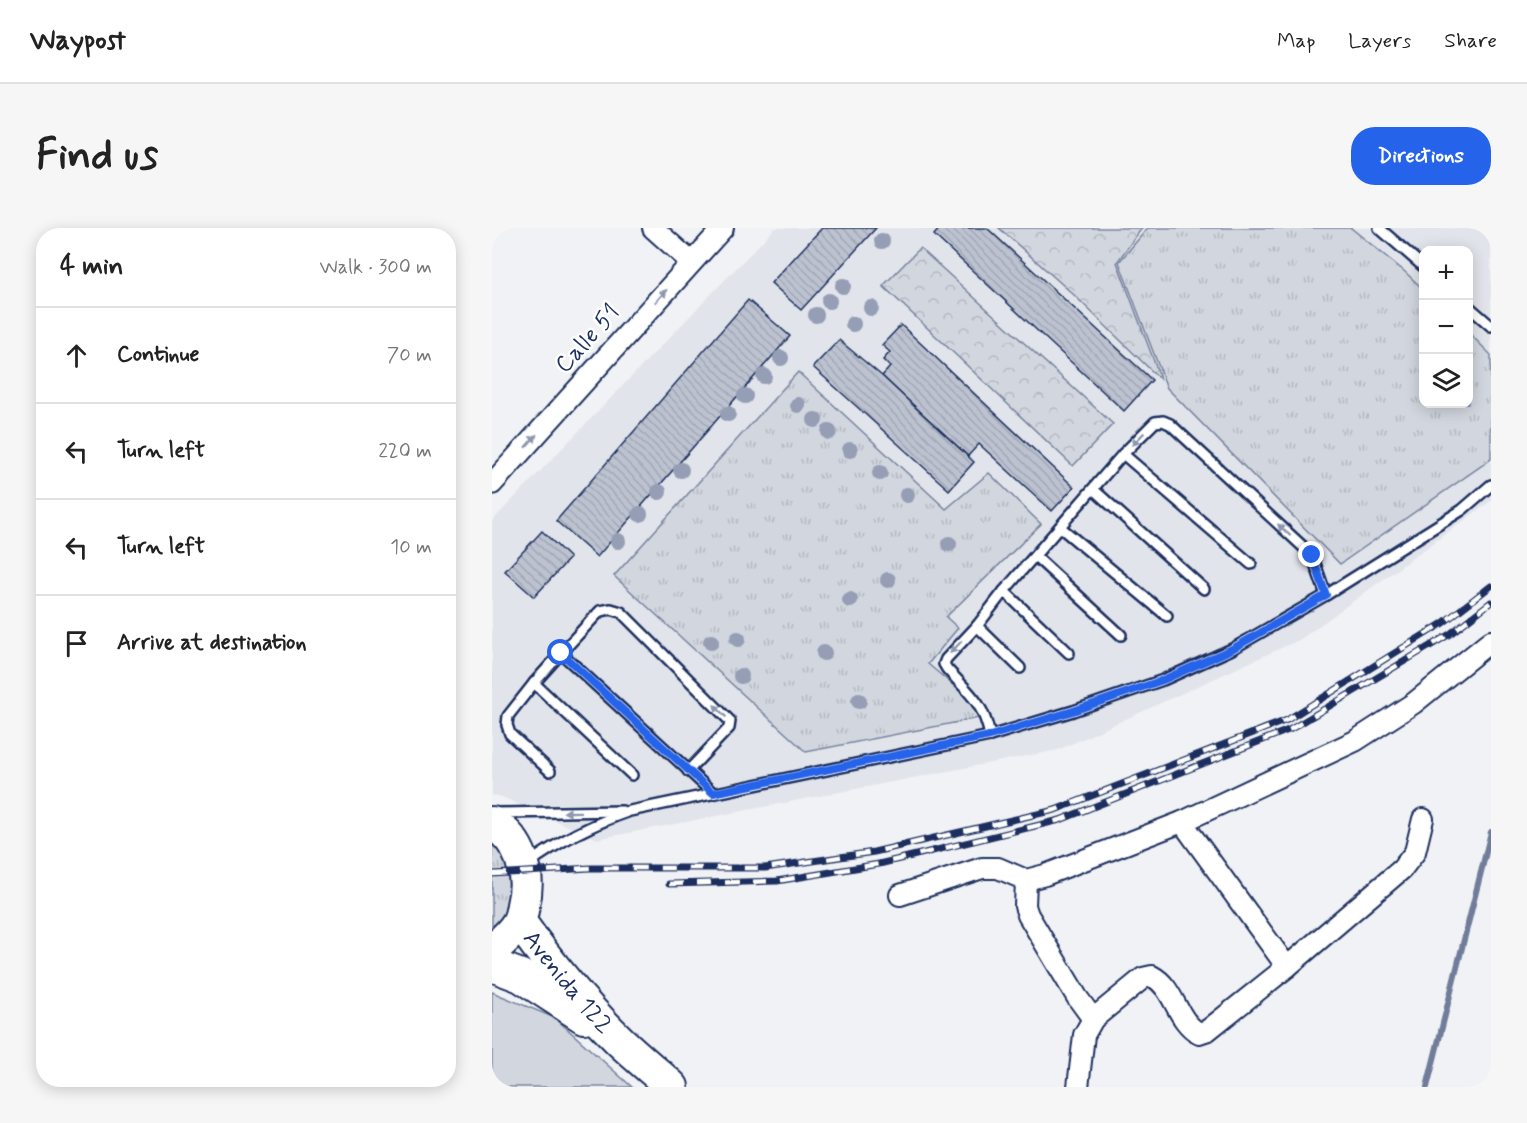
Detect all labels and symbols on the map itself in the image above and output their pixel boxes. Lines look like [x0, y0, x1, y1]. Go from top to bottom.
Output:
one-way arrow [654, 288, 668, 303]
street label: Calle 51 [549, 298, 627, 380]
one-way arrow [1132, 431, 1146, 445]
one-way arrow [524, 434, 537, 449]
one-way arrow [1277, 523, 1292, 537]
route end [1298, 541, 1324, 567]
route start [547, 639, 573, 665]
one-way arrow [950, 640, 964, 654]
one-way arrow [714, 705, 728, 719]
one-way arrow [562, 807, 581, 817]
street label: Avenida 122 [516, 924, 619, 1040]

